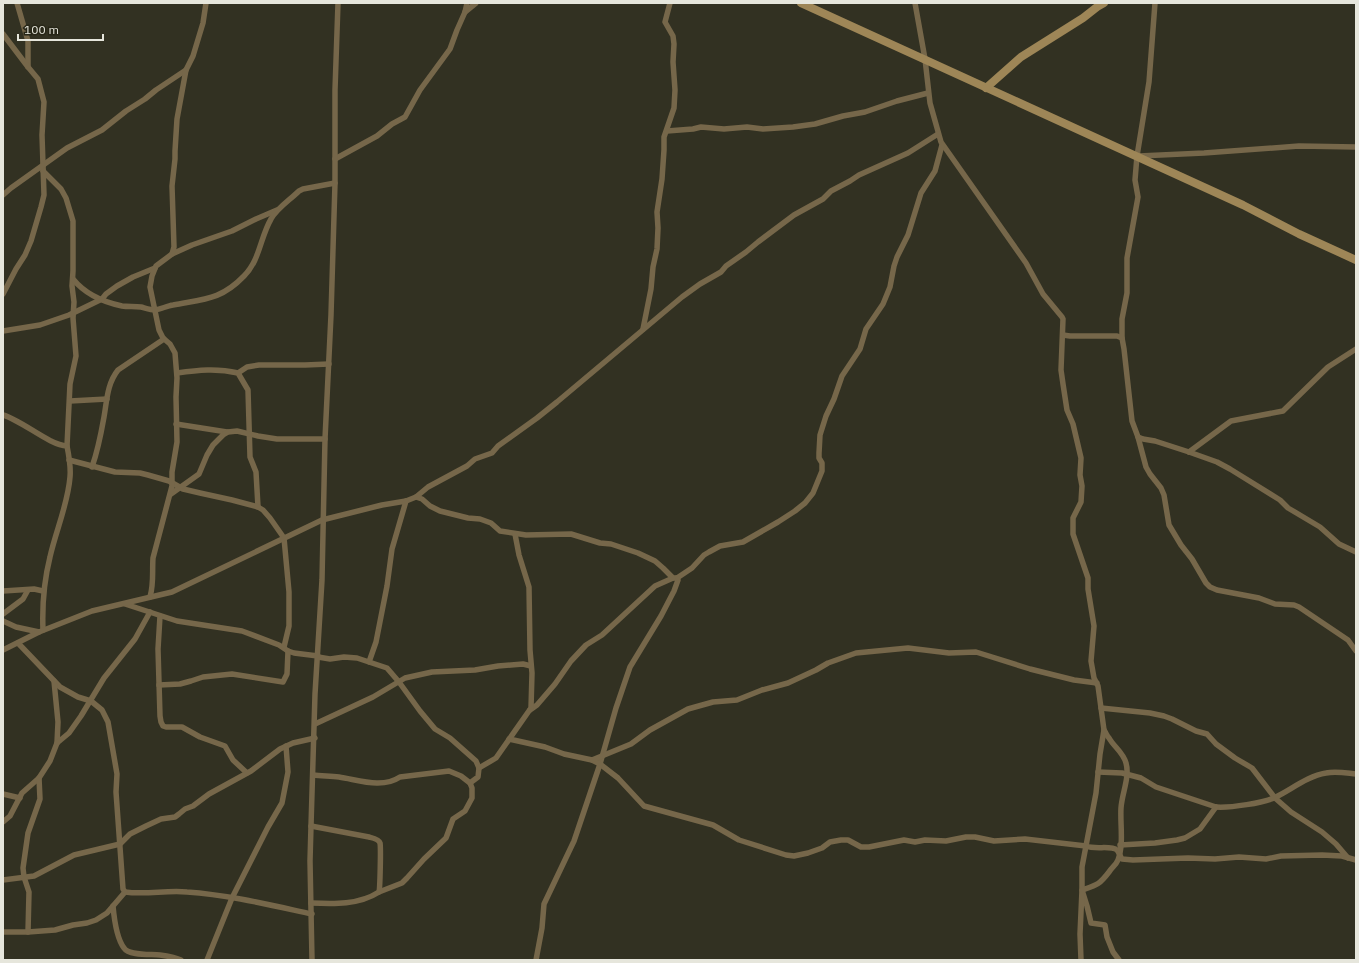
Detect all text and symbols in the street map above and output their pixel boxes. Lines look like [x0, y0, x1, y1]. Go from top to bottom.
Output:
scale bar [18, 16, 103, 42]
text: 100 m [24, 22, 59, 37]

